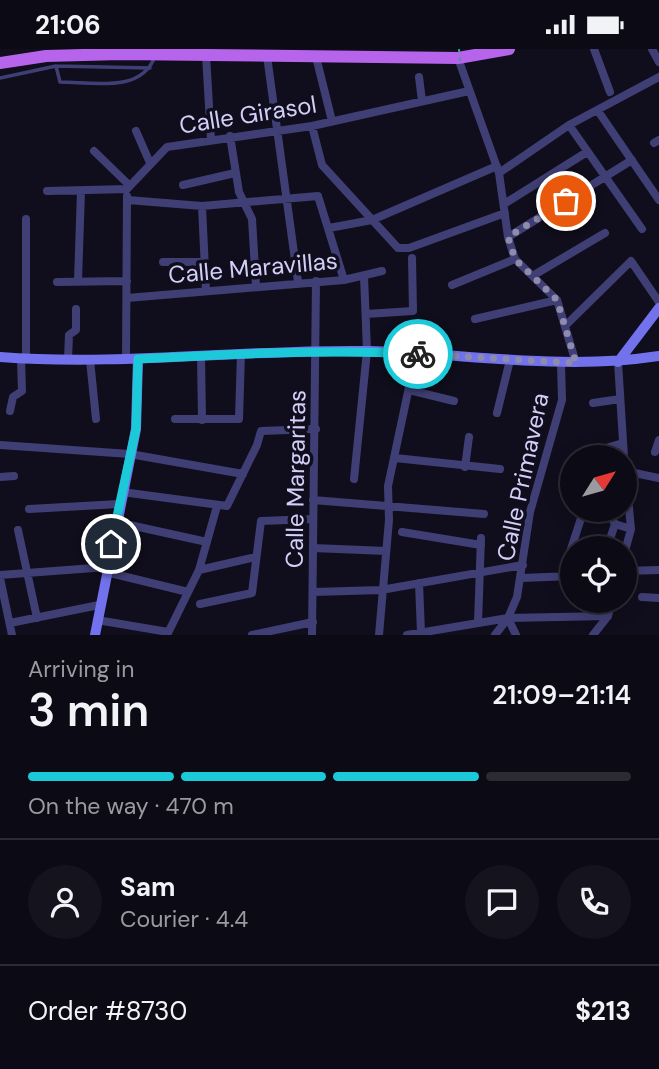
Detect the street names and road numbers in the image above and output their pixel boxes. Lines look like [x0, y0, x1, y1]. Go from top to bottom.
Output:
street label: Calle Girasol [177, 88, 319, 141]
street label: Calle Maravillas [167, 245, 339, 290]
street label: Calle Margaritas [278, 390, 313, 568]
street label: Calle Primavera [490, 390, 555, 564]

